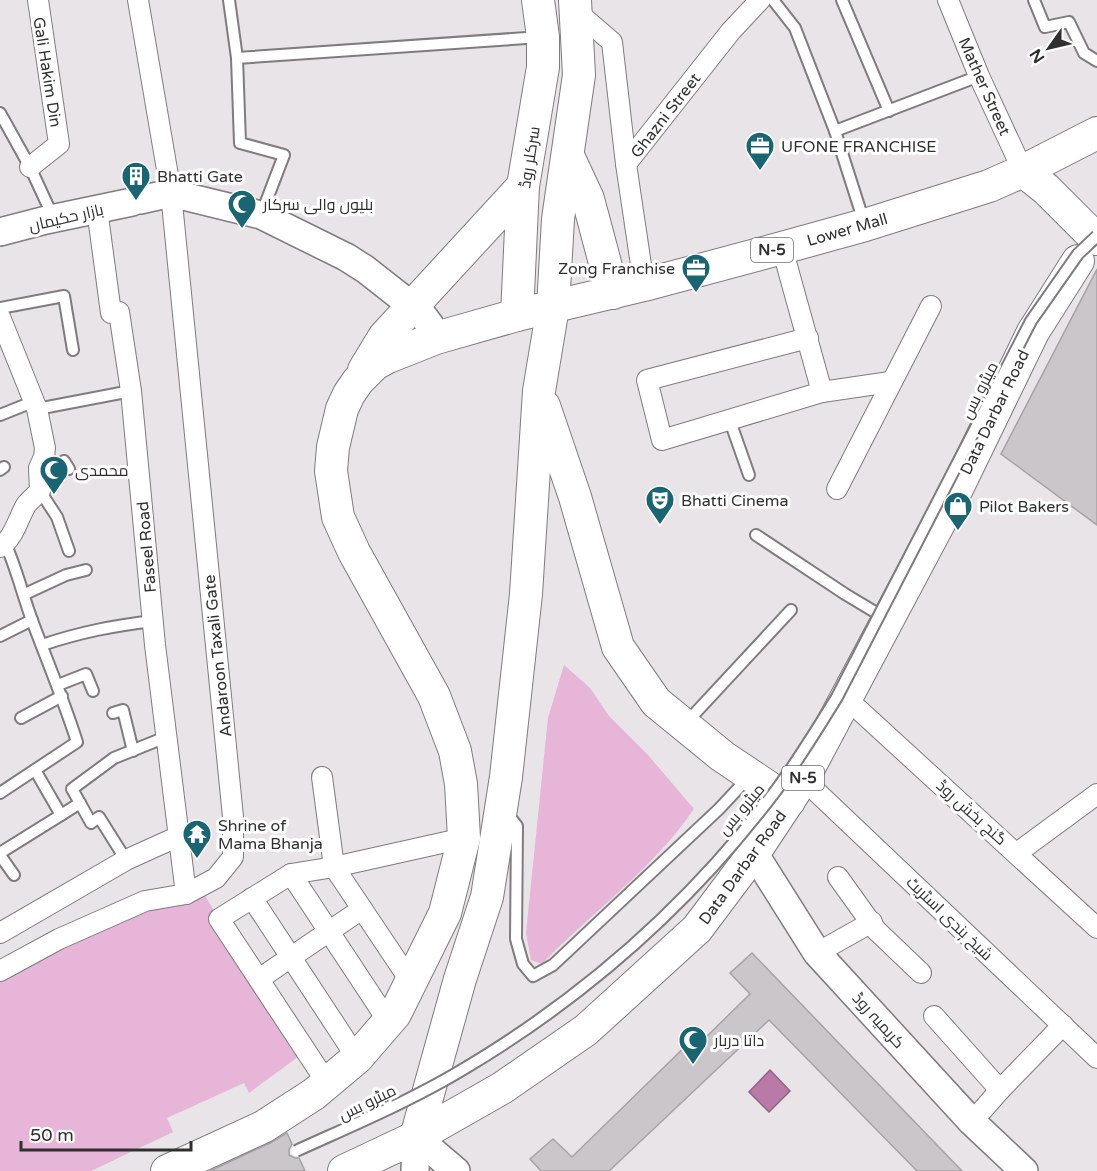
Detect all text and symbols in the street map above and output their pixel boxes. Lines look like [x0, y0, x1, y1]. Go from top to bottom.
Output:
street label: Gali Hakim Din [28, 16, 66, 129]
north arrow [1019, 18, 1079, 78]
street label: Mather Street [954, 34, 1015, 139]
text: N [1026, 45, 1049, 67]
street label: Ghazni Street [626, 69, 705, 162]
street label: سرکلر روڈ [515, 125, 545, 189]
office icon: UFONE FRANCHISE [744, 130, 776, 172]
place label: UFONE FRANCHISE [781, 137, 936, 157]
building icon: Bhatti Gate [120, 160, 152, 202]
place label: Bhatti Gate [157, 167, 243, 187]
mosque icon: بلیوں والی سرکار [226, 188, 258, 230]
place label: بلیوں والی سرکار [262, 195, 373, 215]
street label: بازار حکیماں [27, 200, 106, 236]
street label: Lower Mall [805, 209, 890, 251]
road number: N-5 [751, 238, 793, 262]
office icon: Zong Franchise [680, 252, 712, 294]
place label: Zong Franchise [558, 259, 675, 279]
street label: Data Darbar Road [956, 347, 1034, 478]
street label: میٹرو بس [957, 358, 1003, 422]
mosque icon: محمدی [38, 454, 70, 496]
place label: محمدی [75, 461, 129, 481]
theatre icon: Bhatti Cinema [644, 484, 676, 526]
shop icon: Pilot Bakers [942, 490, 974, 532]
place label: Bhatti Cinema [681, 491, 788, 511]
place label: Pilot Bakers [979, 497, 1069, 517]
street label: Faseel Road [133, 500, 161, 593]
street label: Andaroon Taxali Gate [200, 574, 236, 738]
road number: N-5 [782, 766, 824, 790]
street label: گنج بخش روڈ [931, 776, 1011, 850]
street label: میٹرو بس [714, 780, 769, 840]
street label: Data Darbar Road [695, 807, 791, 929]
place label: Shrine of Mama Bhanja [218, 816, 323, 854]
temple icon: Shrine of Mama Bhanja [181, 818, 213, 860]
street label: شیخ ہندی اسٹریٹ [901, 872, 997, 966]
street label: کریمیہ روڈ [848, 988, 909, 1053]
mosque icon: داتا دربار [677, 1024, 709, 1066]
place label: داتا دربار [713, 1031, 764, 1051]
street label: میٹرو بس [335, 1080, 400, 1125]
scale bar [21, 1114, 190, 1152]
text: 50 m [30, 1124, 74, 1146]

